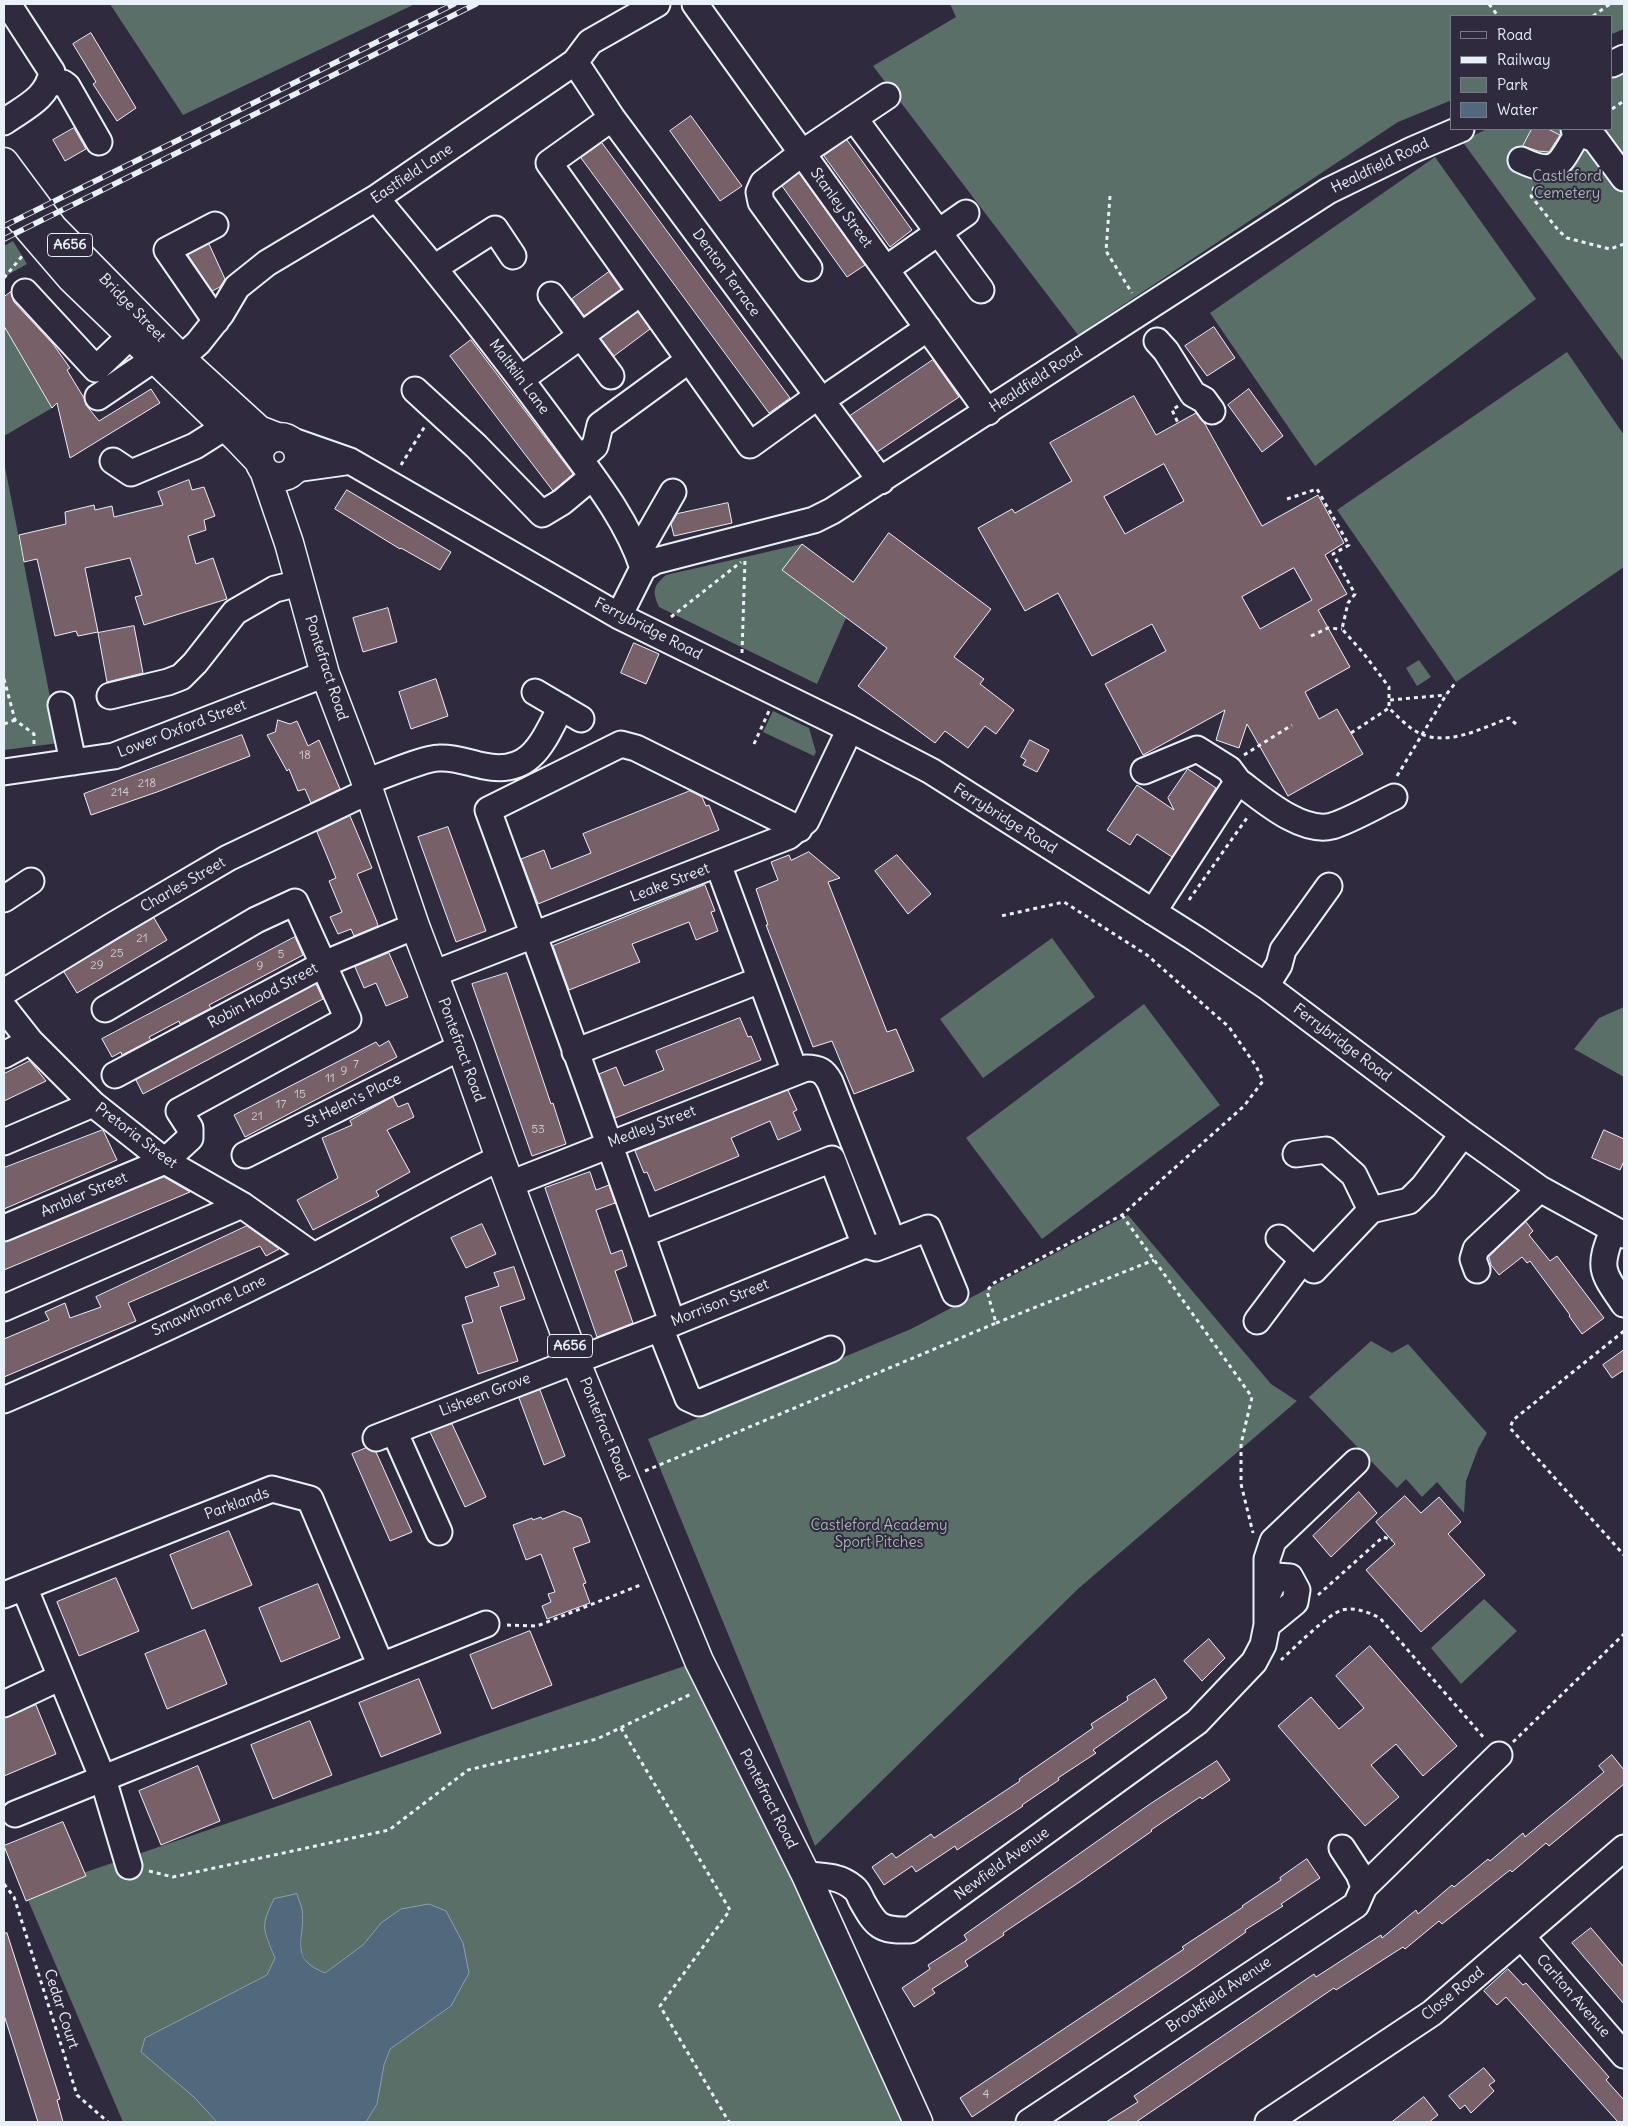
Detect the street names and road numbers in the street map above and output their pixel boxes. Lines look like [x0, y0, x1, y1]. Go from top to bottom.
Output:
street label: Healdfield Road [1328, 135, 1432, 197]
street label: Eastfield Lane [368, 140, 456, 208]
street label: Stanley Street [806, 165, 876, 251]
street label: Denton Terrace [688, 226, 764, 320]
road number: A656 [48, 234, 92, 256]
street label: Bridge Street [95, 270, 169, 346]
street label: Maltkiln Lane [485, 336, 553, 418]
street label: Healdfield Road [986, 343, 1086, 417]
street label: Ferrybridge Road [591, 594, 705, 664]
street label: Pontefract Road [301, 613, 351, 723]
street label: Lower Oxford Street [115, 696, 249, 762]
street label: Ferrybridge Road [950, 780, 1060, 858]
street label: Charles Street [137, 853, 229, 917]
street label: Leake Street [628, 860, 712, 906]
street label: Robin Hood Street [205, 959, 321, 1033]
street label: Pontefract Road [434, 996, 488, 1104]
street label: Ferrybridge Road [1289, 1000, 1395, 1086]
street label: St Helen's Place [302, 1070, 404, 1132]
street label: Pretoria Street [91, 1099, 181, 1173]
street label: Medley Street [606, 1102, 698, 1152]
street label: Ambler Street [38, 1169, 130, 1221]
street label: Smawthorne Lane [149, 1272, 269, 1340]
street label: Morrison Street [669, 1275, 771, 1331]
road number: A656 [548, 1334, 592, 1358]
street label: Lisheen Grove [437, 1369, 533, 1421]
street label: Pontefract Road [575, 1375, 633, 1483]
street label: Parklands [202, 1484, 272, 1524]
street label: Pontefract Road [735, 1746, 801, 1852]
street label: Newfield Avenue [951, 1824, 1053, 1904]
street label: Carlton Avenue [1532, 1951, 1614, 2041]
street label: Brookfield Avenue [1163, 1953, 1275, 2037]
street label: Close Road [1418, 1963, 1488, 2025]
street label: Cedar Court [40, 1967, 82, 2051]

